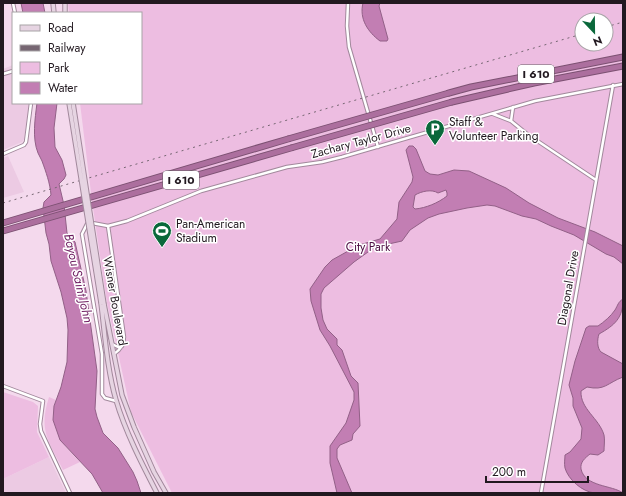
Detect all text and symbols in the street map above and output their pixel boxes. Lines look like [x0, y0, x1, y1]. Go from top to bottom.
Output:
legend [12, 12, 142, 104]
north arrow [574, 12, 614, 52]
text: Road [48, 19, 74, 37]
text: N [591, 32, 605, 50]
text: Railway [48, 39, 86, 57]
text: Park [48, 59, 70, 77]
road number: I 610 [518, 65, 554, 83]
text: Water [48, 79, 79, 97]
place label: Staff & Volunteer Parking [449, 113, 538, 145]
parking icon: Staff & Volunteer Parking [424, 118, 446, 146]
street label: Zachary Taylor Drive [309, 119, 413, 163]
road number: I 610 [163, 171, 199, 189]
place label: Pan-American Stadium [176, 215, 245, 247]
sports icon: Pan-American Stadium [151, 220, 173, 248]
water label: Bayou Saint John [59, 232, 98, 325]
park label: City Park [346, 238, 391, 256]
street label: Diagonal Drive [553, 249, 583, 327]
street label: Wisner Boulevard [98, 255, 132, 347]
scale bar [486, 458, 588, 484]
text: 200 m [492, 463, 526, 481]

